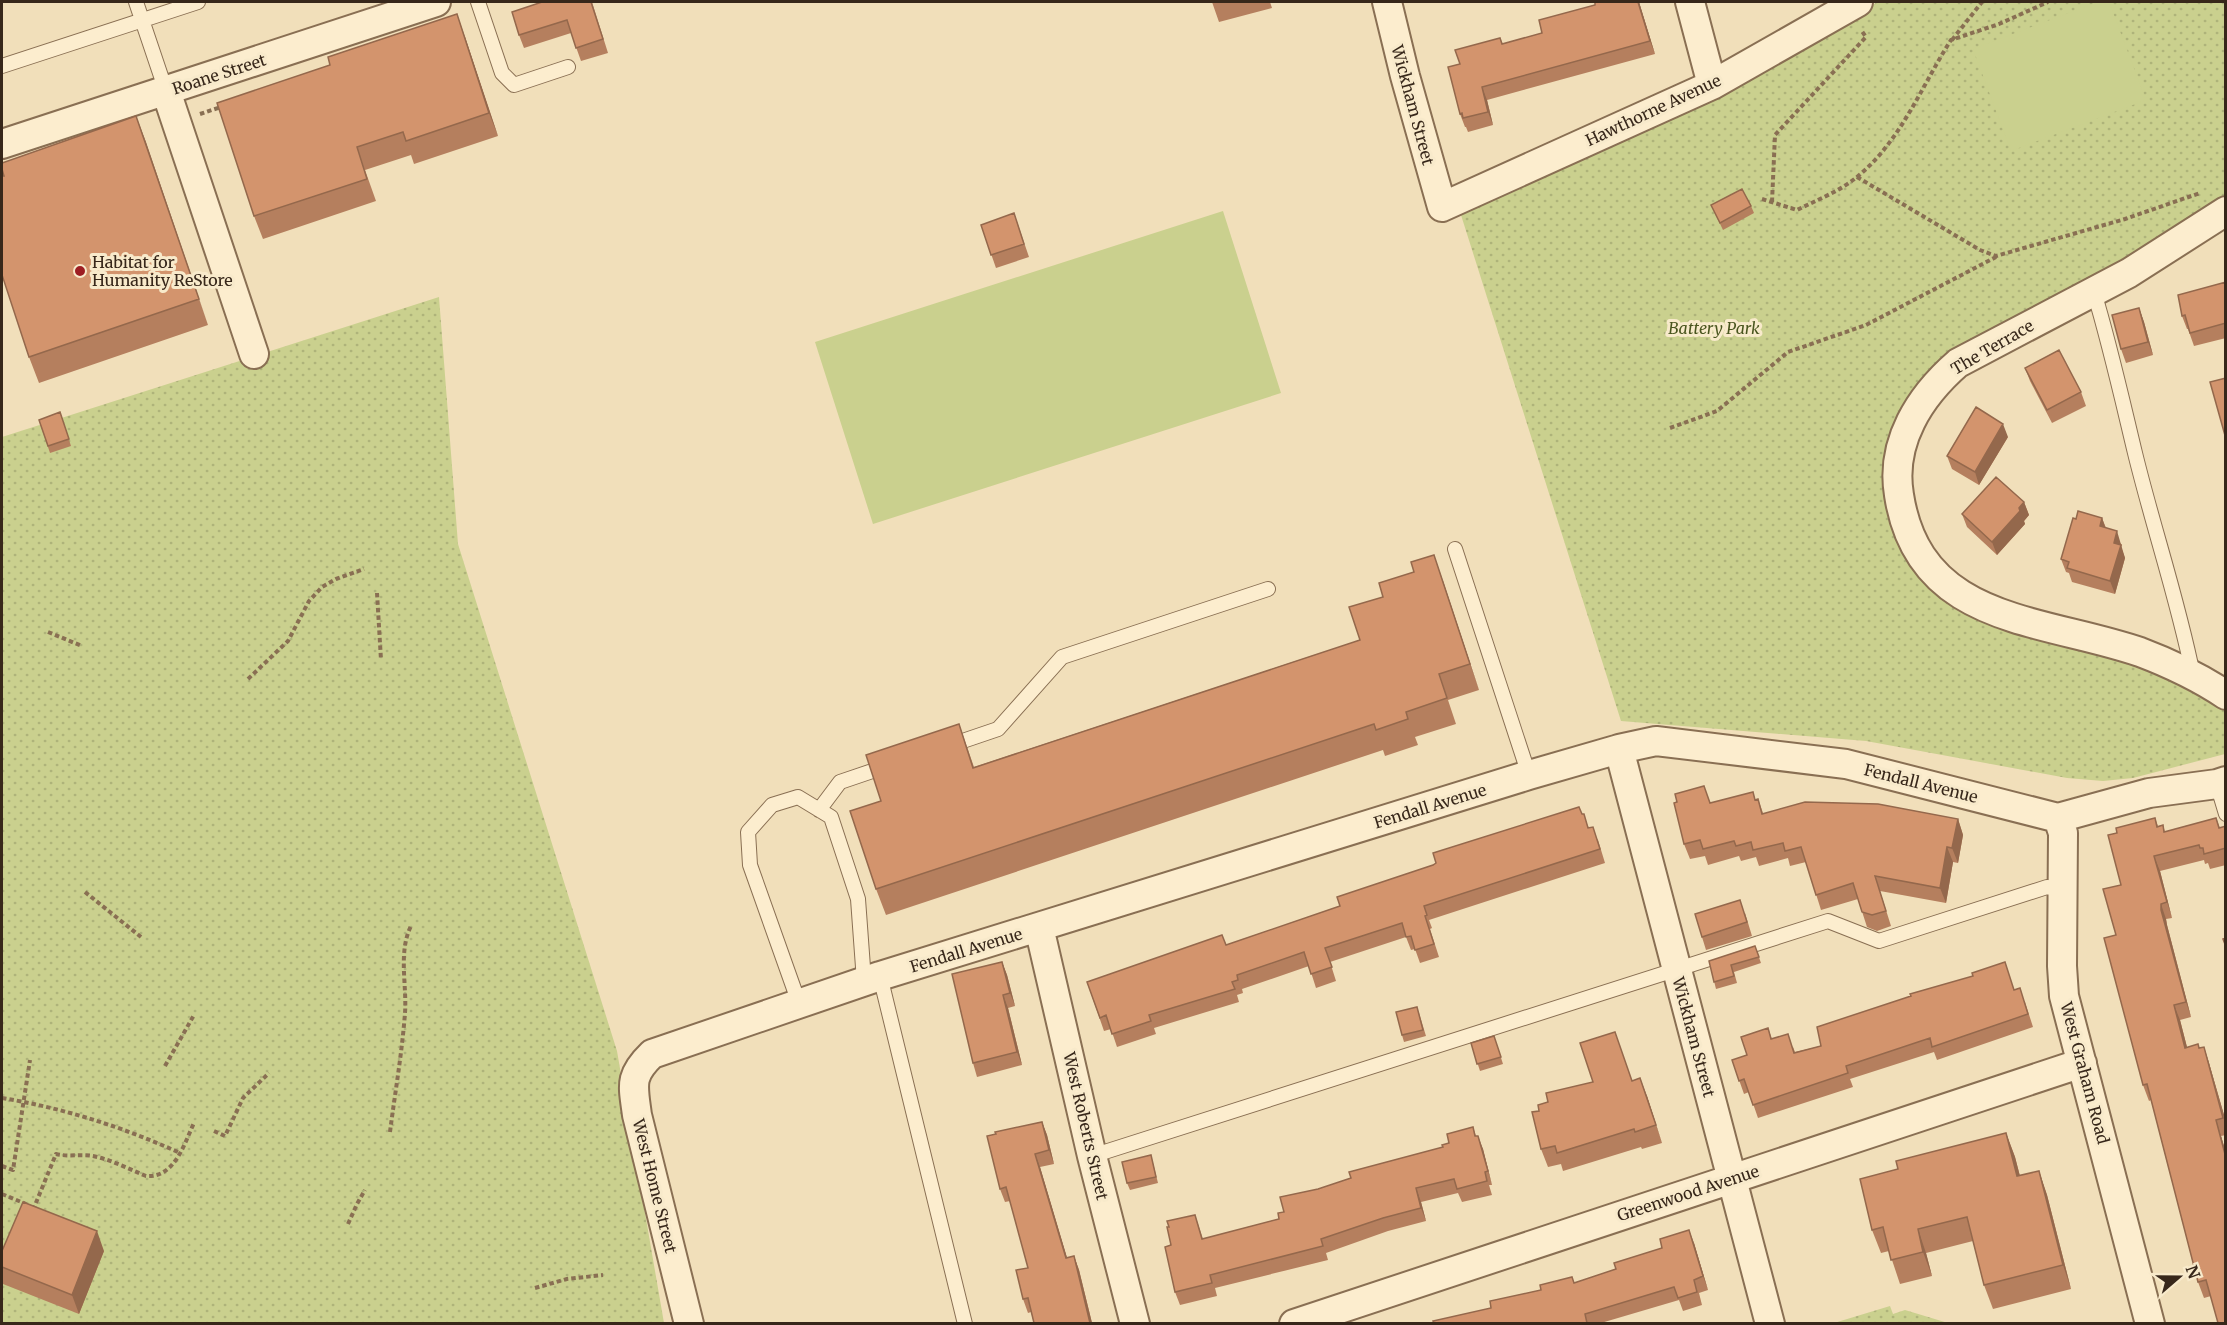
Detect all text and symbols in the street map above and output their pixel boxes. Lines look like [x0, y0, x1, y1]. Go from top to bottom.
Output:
street label: Wickham Street [1387, 42, 1439, 168]
street label: Roane Street [169, 49, 269, 99]
street label: Hawthorne Avenue [1582, 70, 1724, 150]
place label: Habitat for Humanity ReStore [92, 252, 233, 290]
marker: Habitat for Humanity ReStore [73, 264, 87, 278]
street label: The Terrace [1947, 315, 2037, 379]
park label: Battery Park [1668, 318, 1760, 338]
street label: Fendall Avenue [1862, 759, 1980, 807]
street label: Fendall Avenue [1371, 779, 1489, 833]
street label: Fendall Avenue [907, 923, 1025, 977]
street label: Wickham Street [1668, 974, 1720, 1100]
street label: West Graham Road [2056, 999, 2114, 1147]
street label: West Roberts Street [1059, 1049, 1113, 1203]
street label: West Home Street [628, 1116, 681, 1256]
street label: Greenwood Avenue [1615, 1161, 1761, 1225]
north arrow [2149, 1247, 2209, 1307]
text: N [2182, 1263, 2205, 1282]

